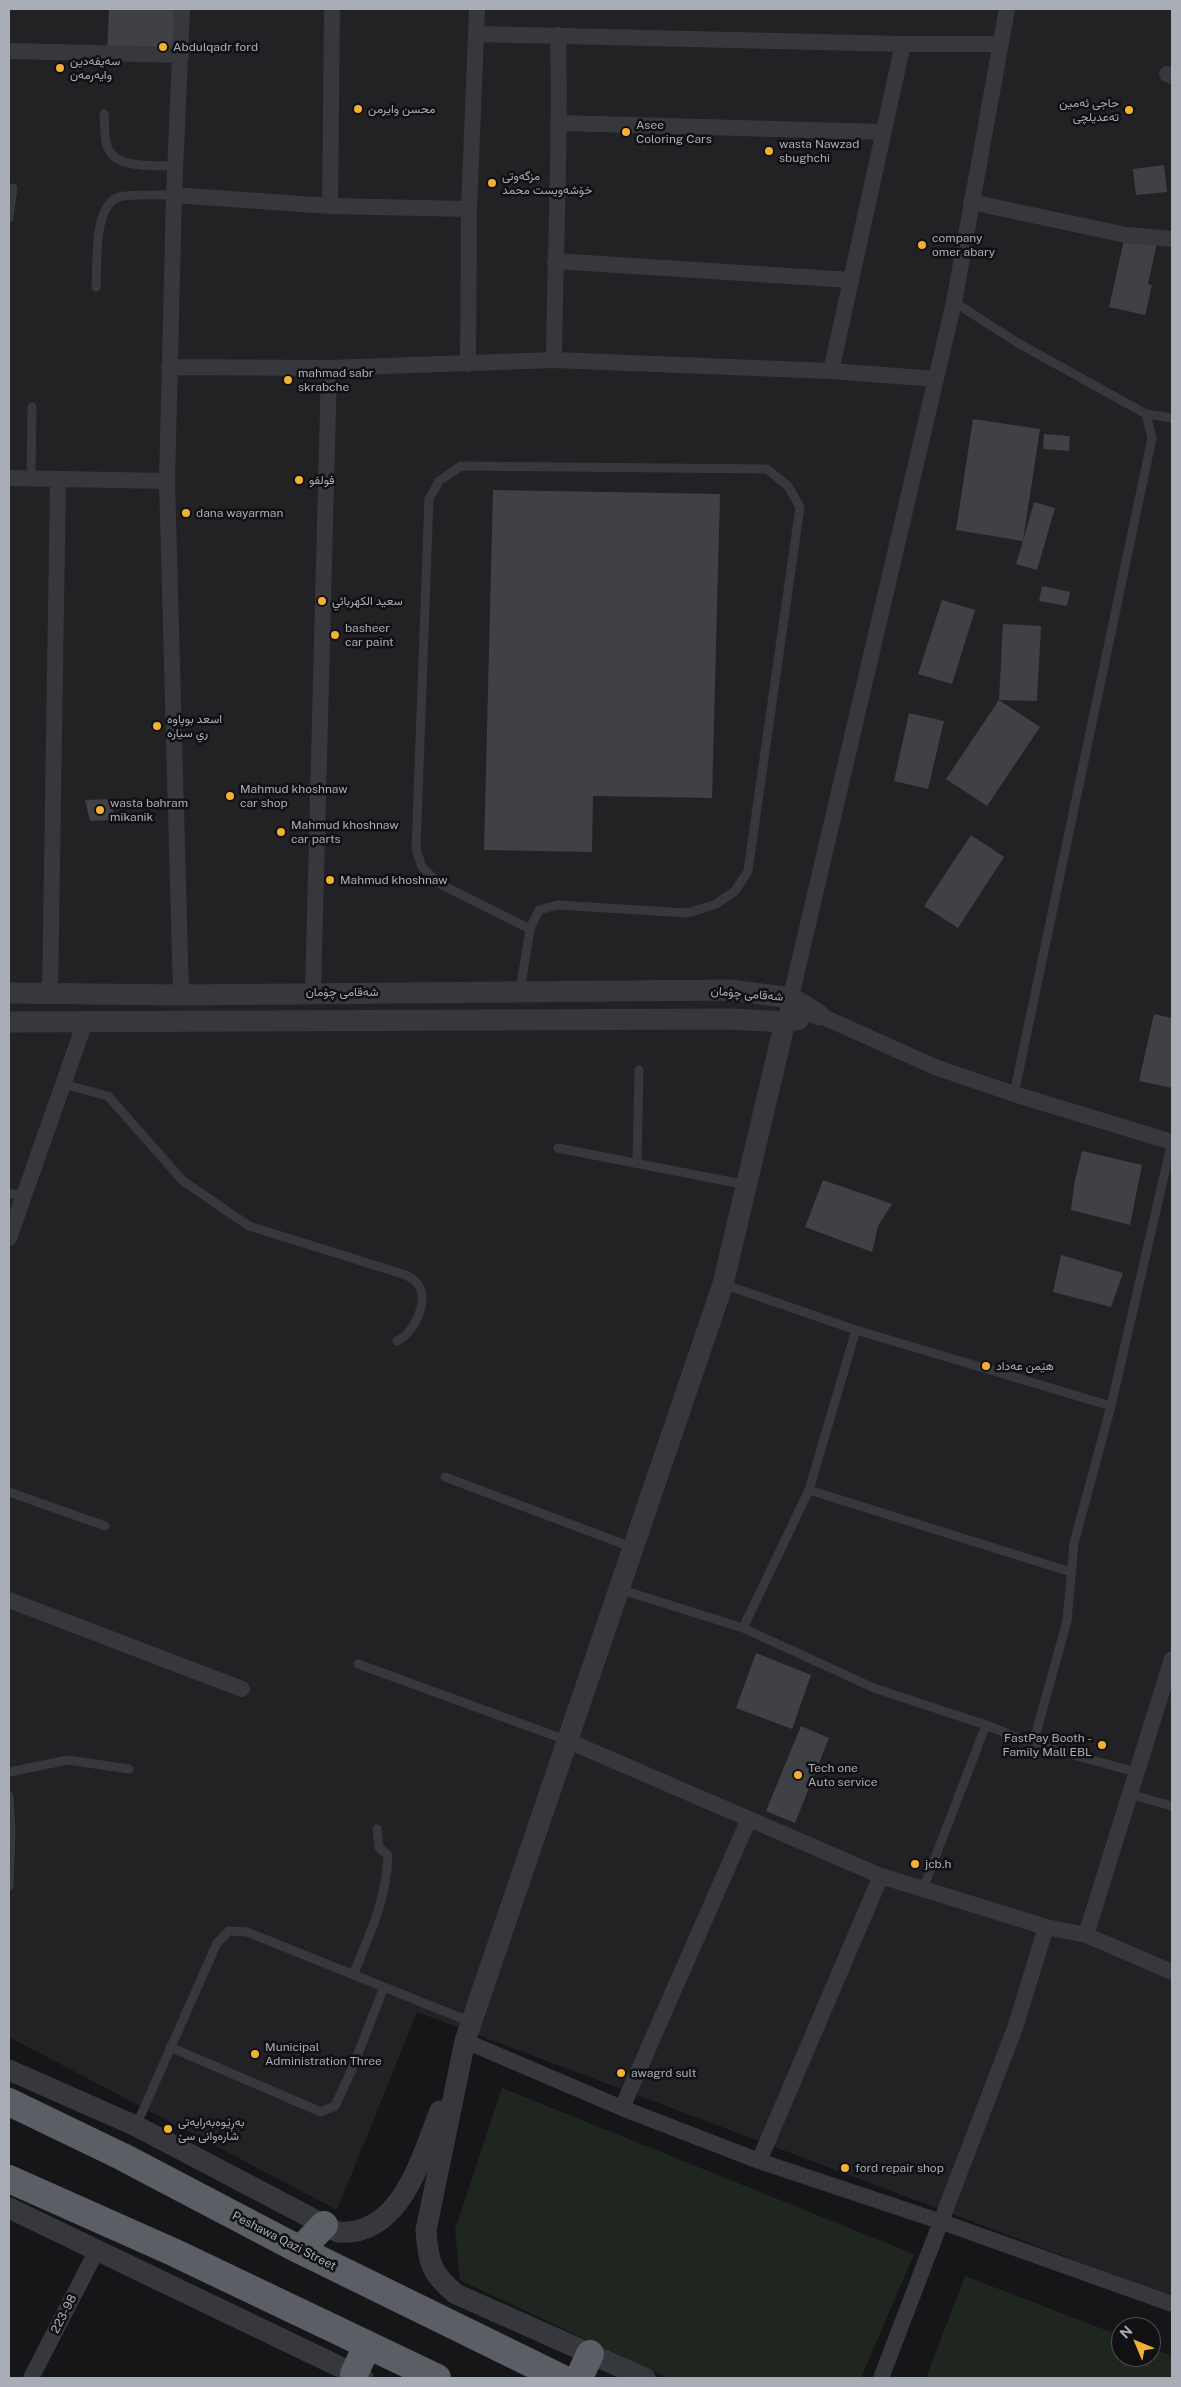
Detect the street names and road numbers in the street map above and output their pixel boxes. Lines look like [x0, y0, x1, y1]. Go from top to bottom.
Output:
street label: شەقامی چۆمان [710, 984, 784, 1004]
street label: شەقامی چۆمان [306, 985, 378, 999]
street label: Peshawa Qazi Street [230, 2209, 338, 2273]
street label: 223-98 [48, 2292, 80, 2336]

